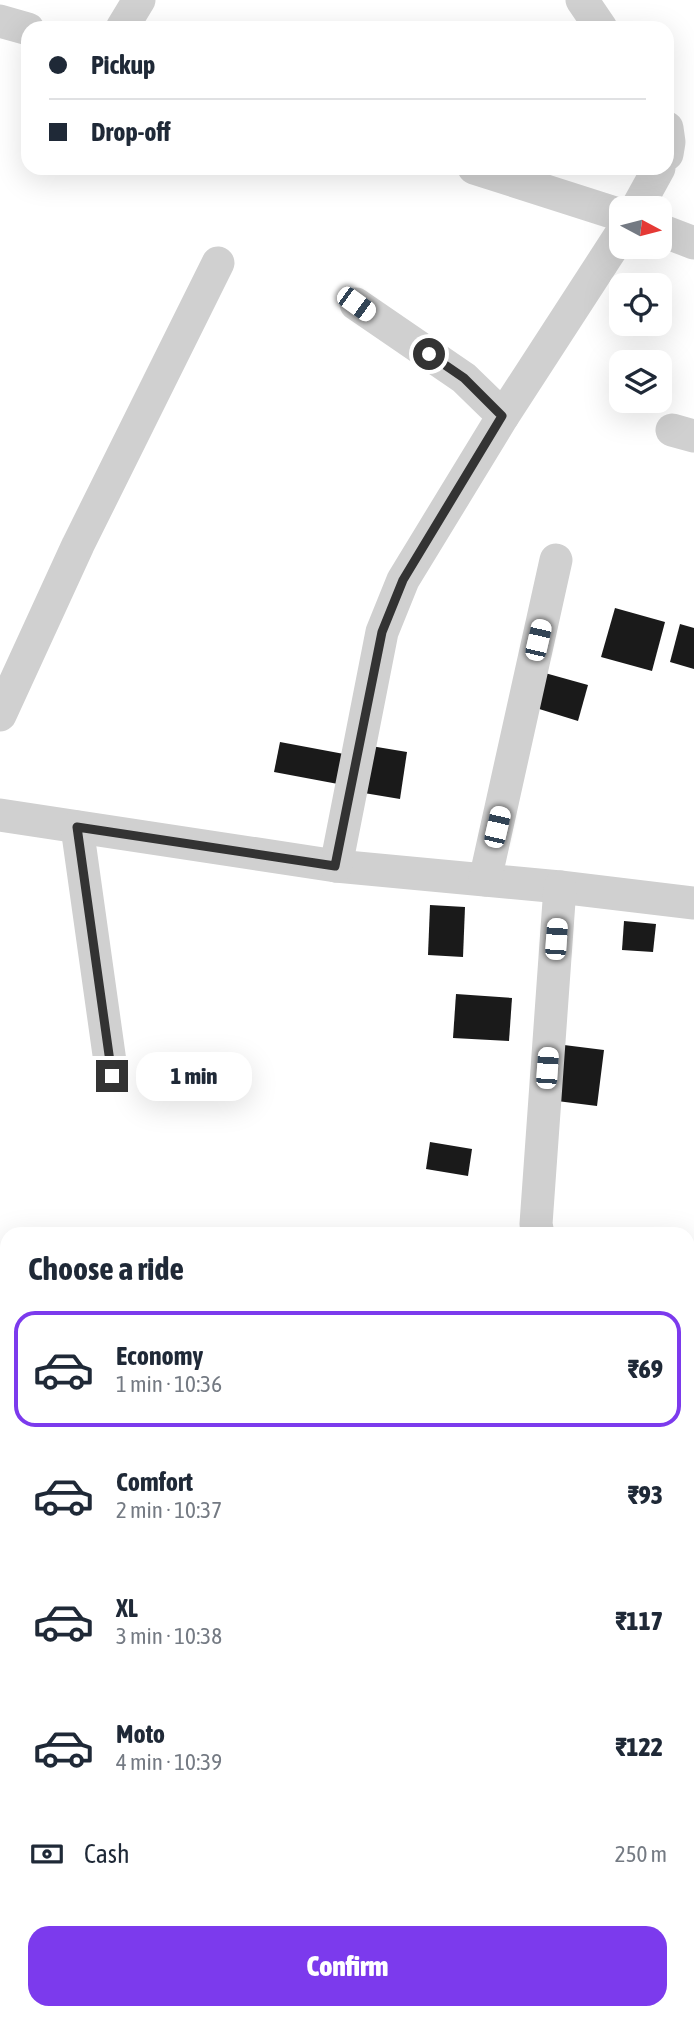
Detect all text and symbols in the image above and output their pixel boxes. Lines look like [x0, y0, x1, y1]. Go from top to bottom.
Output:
text: Pickup [91, 50, 155, 80]
text: Drop-off [91, 117, 171, 147]
north arrow [609, 196, 672, 259]
map controls [609, 196, 672, 413]
button: locate [609, 273, 672, 336]
car [333, 283, 380, 325]
route start [413, 338, 445, 370]
button: layers [609, 350, 672, 413]
car [524, 617, 553, 663]
car [483, 804, 512, 850]
car [545, 917, 568, 961]
car [536, 1046, 559, 1090]
callout: 1 min [136, 1052, 252, 1100]
route end [96, 1060, 128, 1092]
text: 1 min [171, 1063, 217, 1089]
text: Choose a ride [28, 1250, 184, 1287]
icon: car [32, 1338, 95, 1401]
text: Economy [116, 1341, 203, 1371]
text: ₹69 [627, 1354, 663, 1384]
text: 1 min · 10:36 [116, 1371, 222, 1397]
icon: car [32, 1464, 95, 1527]
text: Comfort [116, 1467, 193, 1497]
text: ₹93 [627, 1480, 663, 1510]
text: 2 min · 10:37 [116, 1497, 222, 1523]
icon: car [32, 1590, 95, 1653]
text: XL [116, 1593, 138, 1623]
text: ₹117 [615, 1606, 663, 1636]
text: 3 min · 10:38 [116, 1623, 222, 1649]
icon: car [32, 1716, 95, 1779]
text: Moto [116, 1719, 165, 1749]
text: ₹122 [615, 1732, 663, 1762]
text: 4 min · 10:39 [116, 1749, 222, 1775]
icon: cash [28, 1835, 66, 1873]
text: Cash [84, 1839, 130, 1869]
text: 250 m [615, 1841, 667, 1867]
button: Confirm [28, 1926, 667, 2006]

